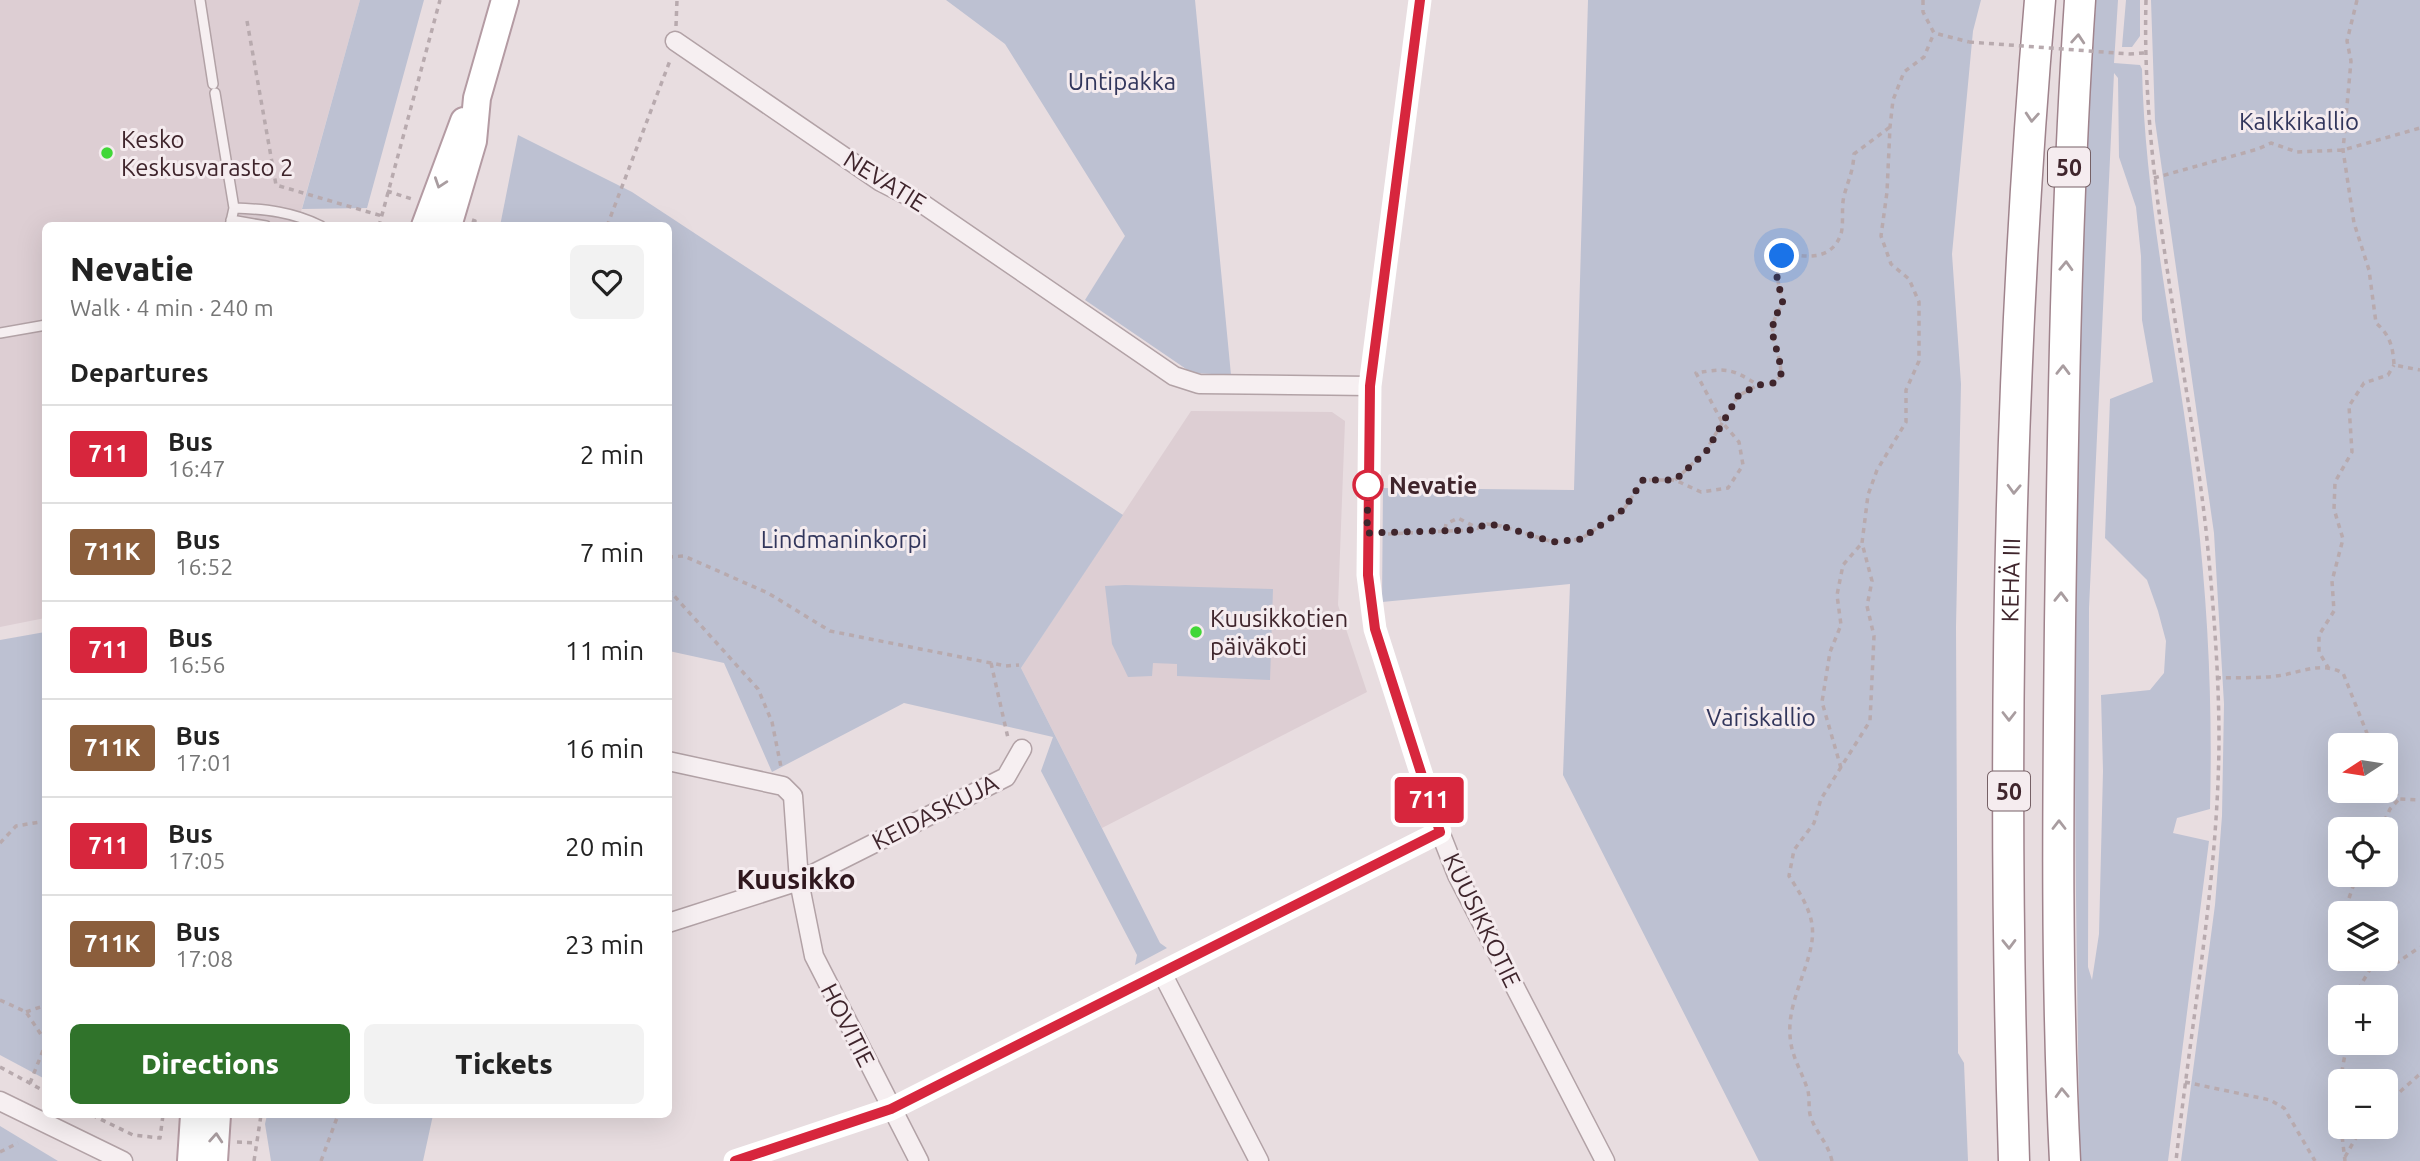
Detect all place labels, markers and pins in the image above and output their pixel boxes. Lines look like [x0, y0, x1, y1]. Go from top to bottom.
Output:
place label: Kesko Keskusvarasto 2 [121, 126, 294, 181]
marker: Kesko Keskusvarasto 2 [99, 145, 115, 161]
marker: Nevatie [1353, 470, 1383, 500]
place label: Nevatie [1389, 472, 1477, 499]
place label: Kuusikkotien päiväkoti [1210, 605, 1348, 660]
marker: Kuusikkotien päiväkoti [1188, 624, 1204, 640]

